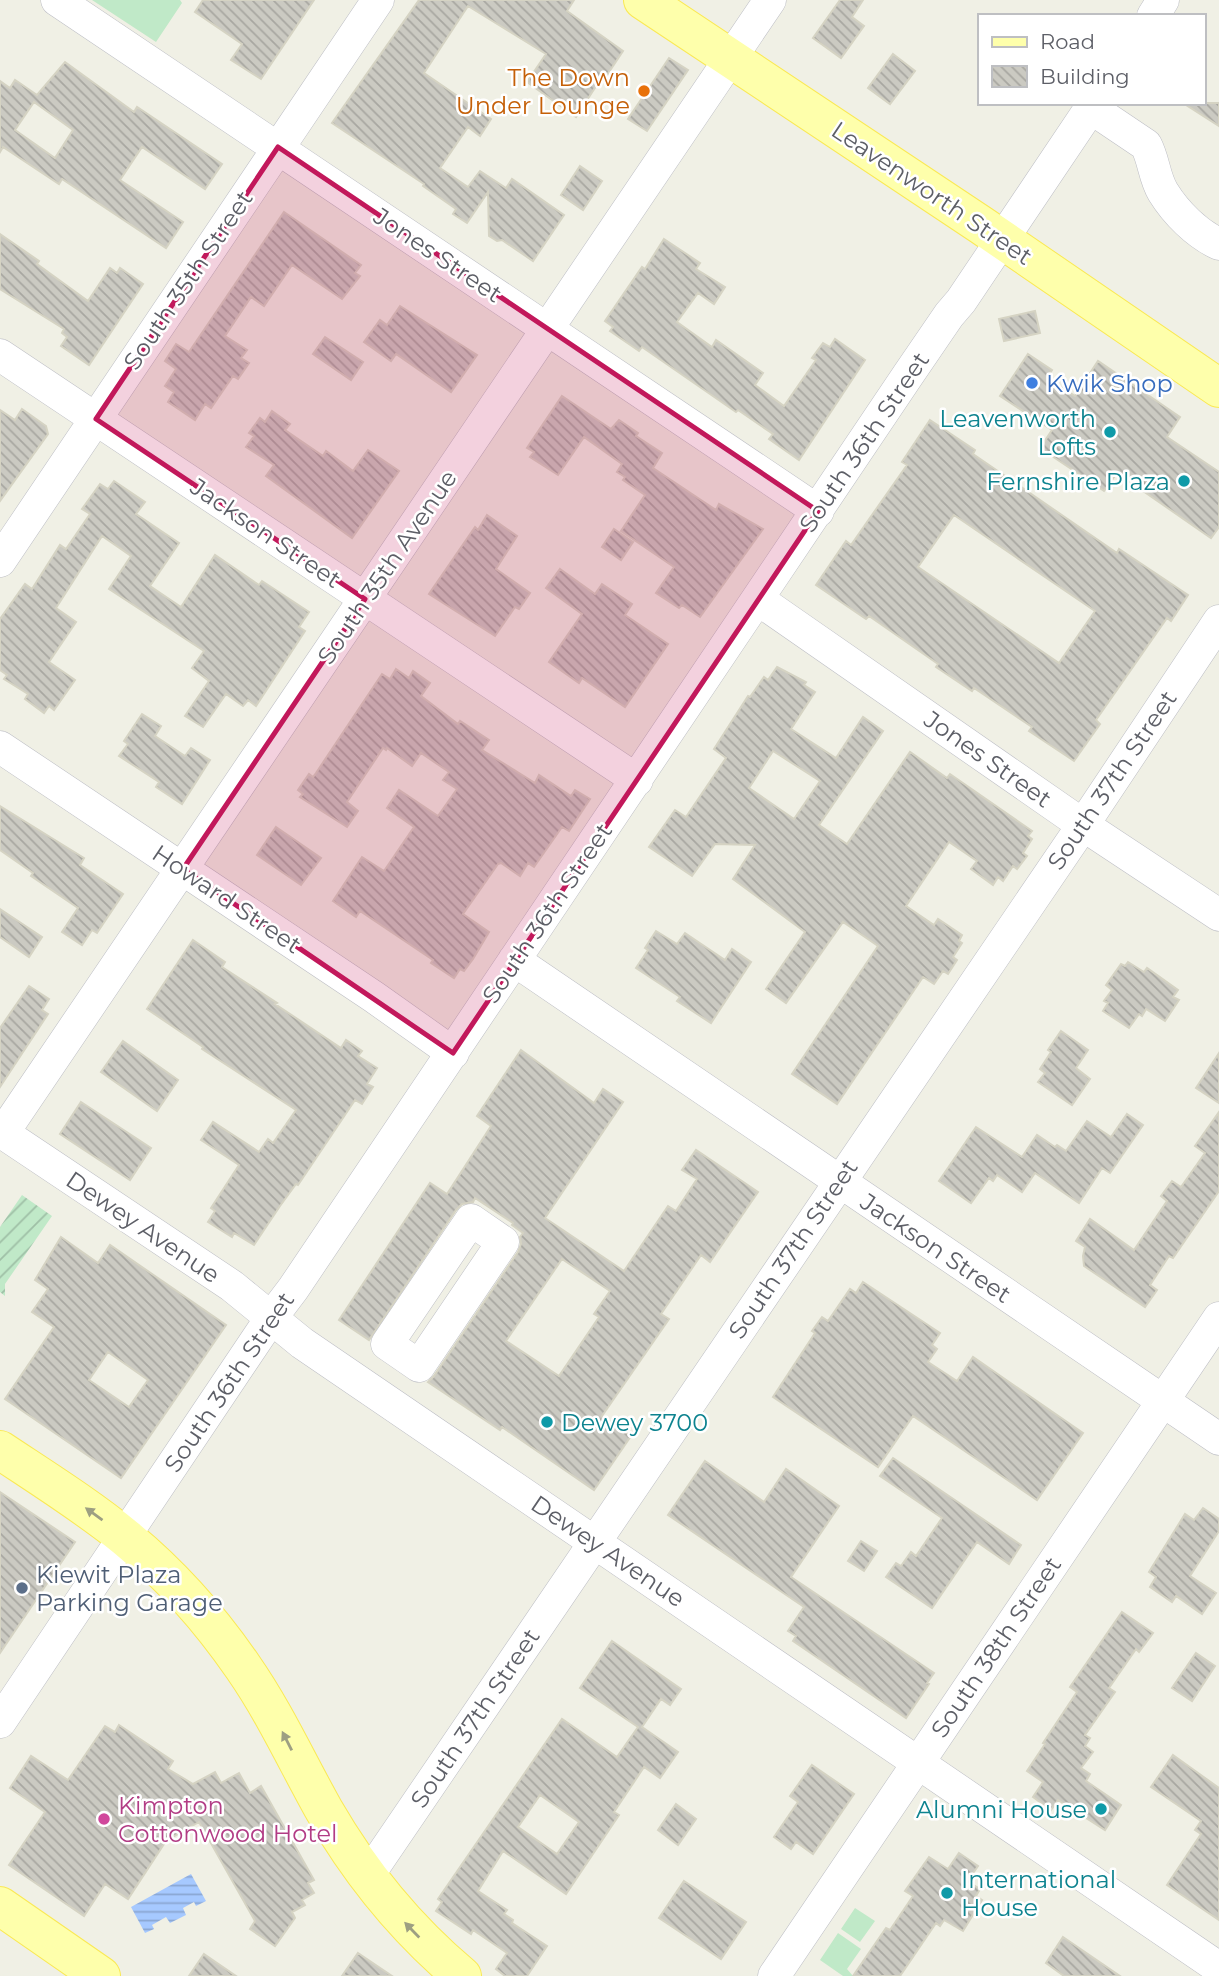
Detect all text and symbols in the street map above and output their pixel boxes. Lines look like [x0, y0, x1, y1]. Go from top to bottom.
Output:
legend [978, 14, 1205, 105]
text: Road [1040, 29, 1095, 54]
place label: The Down Under Lounge [456, 63, 630, 120]
text: Building [1040, 64, 1130, 89]
marker: The Down Under Lounge [636, 83, 652, 99]
street label: Leavenworth Street [826, 115, 1038, 271]
street label: South 35th Street [117, 185, 259, 375]
street label: Jones Street [368, 201, 508, 309]
street label: South 36th Street [793, 346, 935, 538]
place label: Kwik Shop [1046, 369, 1173, 398]
marker: Kwik Shop [1024, 375, 1040, 391]
place label: Leavenworth Lofts [939, 404, 1096, 461]
marker: Leavenworth Lofts [1102, 424, 1118, 440]
street label: South 35th Avenue [311, 464, 463, 670]
place label: Fernshire Plaza [986, 467, 1170, 496]
street label: Jackson Street [184, 471, 347, 594]
marker: Fernshire Plaza [1176, 473, 1192, 489]
street label: South 37th Street [1041, 685, 1183, 875]
street label: Jones Street [918, 704, 1057, 814]
street label: South 36th Street [476, 817, 618, 1009]
street label: Howard Street [147, 838, 307, 960]
street label: South 37th Street [722, 1154, 864, 1344]
street label: Dewey Avenue [61, 1165, 225, 1289]
street label: Jackson Street [854, 1186, 1017, 1309]
street label: South 36th Street [158, 1286, 300, 1478]
place label: Dewey 3700 [561, 1408, 708, 1437]
marker: Dewey 3700 [539, 1414, 555, 1430]
street label: Dewey Avenue [526, 1489, 690, 1613]
one-way arrow [85, 1507, 103, 1521]
street label: South 38th Street [925, 1551, 1067, 1743]
place label: Kiewit Plaza Parking Garage [36, 1560, 223, 1617]
marker: Kiewit Plaza Parking Garage [14, 1580, 30, 1596]
street label: South 37th Street [404, 1623, 546, 1813]
one-way arrow [282, 1731, 293, 1751]
place label: Kimpton Cottonwood Hotel [118, 1791, 337, 1848]
place label: Alumni House [916, 1795, 1087, 1824]
marker: Alumni House [1093, 1801, 1109, 1817]
marker: Kimpton Cottonwood Hotel [96, 1811, 112, 1827]
place label: International House [961, 1865, 1116, 1922]
marker: International House [939, 1885, 955, 1901]
one-way arrow [405, 1922, 421, 1939]

